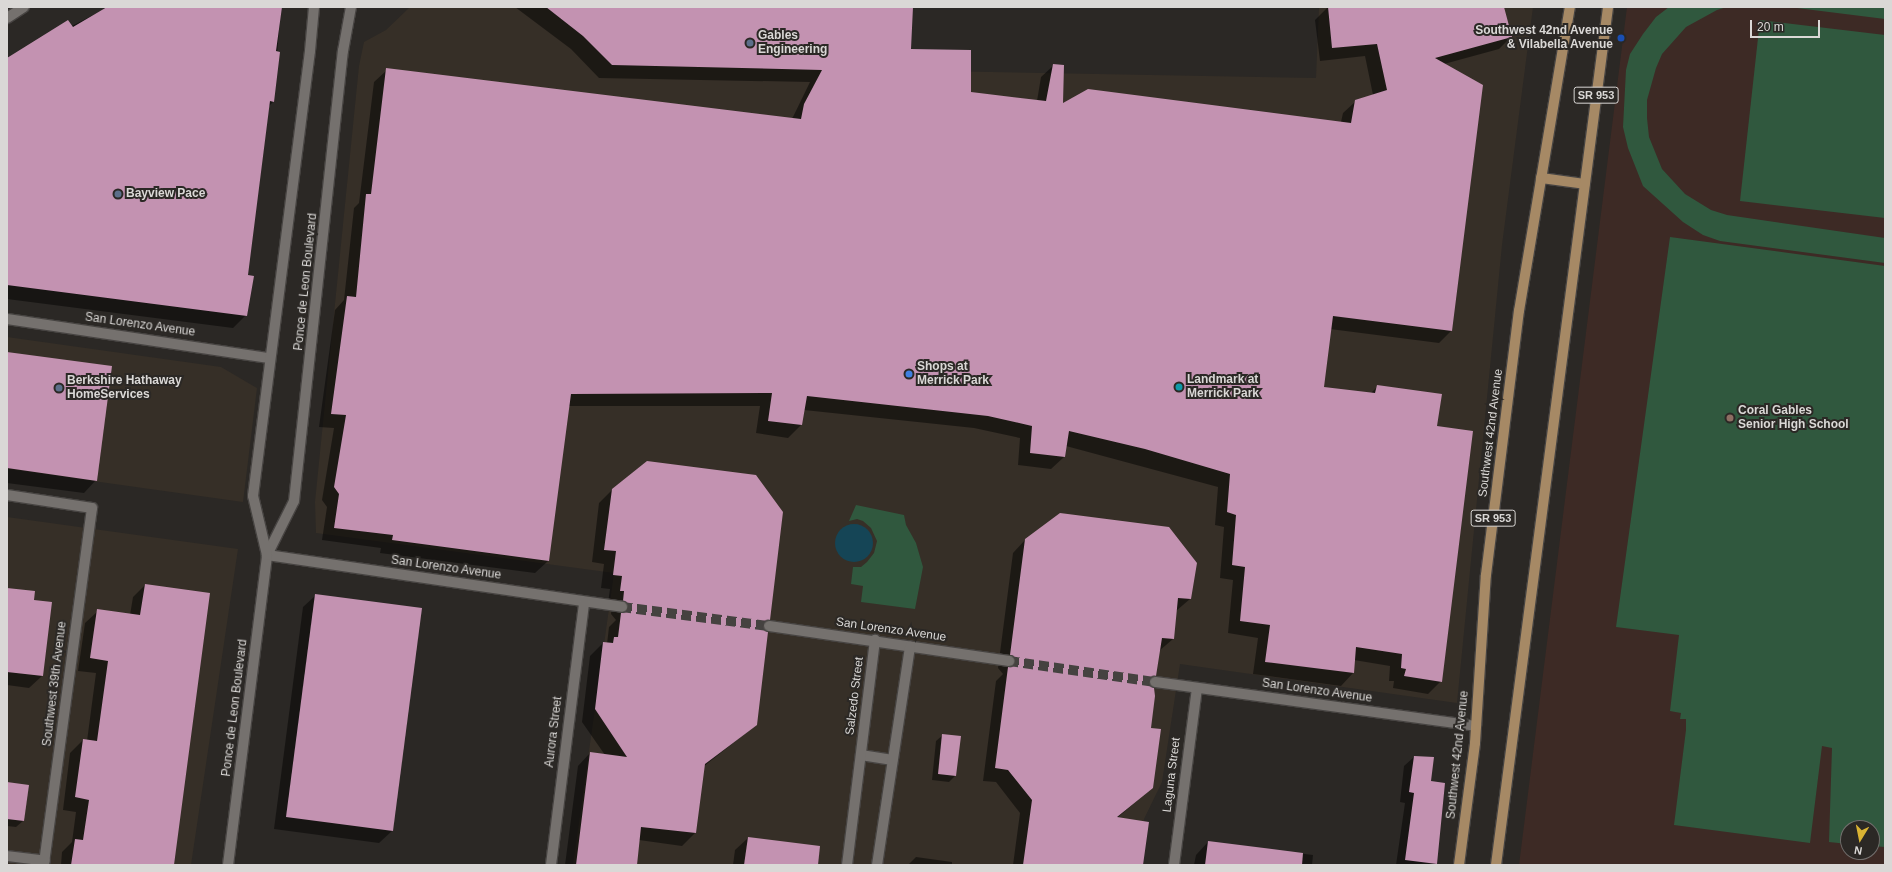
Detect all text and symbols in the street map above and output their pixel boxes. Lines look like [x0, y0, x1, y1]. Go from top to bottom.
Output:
scale bar [1752, 12, 1822, 38]
text: 20 m [1757, 20, 1784, 34]
place label: Southwest 42nd Avenue & Vilabella Avenue [1475, 24, 1613, 52]
place label: Gables Engineering [758, 29, 827, 57]
marker: Southwest 42nd Avenue & Vilabella Avenue [1616, 33, 1626, 43]
marker: Gables Engineering [745, 38, 755, 48]
road number: SR 953 [1573, 86, 1619, 104]
place label: Bayview Pace [126, 187, 205, 201]
marker: Bayview Pace [113, 189, 123, 199]
street label: Ponce de Leon Boulevard [292, 213, 320, 351]
street label: San Lorenzo Avenue [84, 310, 196, 340]
place label: Shops at Merrick Park [917, 360, 989, 388]
street label: Southwest 42nd Avenue [1476, 368, 1506, 498]
marker: Shops at Merrick Park [904, 369, 914, 379]
place label: Landmark at Merrick Park [1187, 373, 1259, 401]
place label: Berkshire Hathaway HomeServices [67, 374, 182, 402]
marker: Landmark at Merrick Park [1174, 382, 1184, 392]
marker: Berkshire Hathaway HomeServices [54, 383, 64, 393]
place label: Coral Gables Senior High School [1738, 404, 1849, 432]
marker: Coral Gables Senior High School [1725, 413, 1735, 423]
road number: SR 953 [1470, 509, 1516, 527]
street label: San Lorenzo Avenue [390, 553, 502, 583]
street label: San Lorenzo Avenue [835, 615, 947, 645]
street label: Southwest 39th Avenue [40, 620, 70, 748]
street label: Ponce de Leon Boulevard [219, 639, 251, 777]
street label: Salzedo Street [843, 656, 867, 736]
street label: San Lorenzo Avenue [1261, 676, 1373, 706]
street label: Southwest 42nd Avenue [1444, 690, 1472, 820]
street label: Aurora Street [543, 696, 565, 768]
street label: Laguna Street [1160, 737, 1184, 813]
north arrow [1840, 820, 1880, 860]
text: N [1853, 844, 1863, 857]

